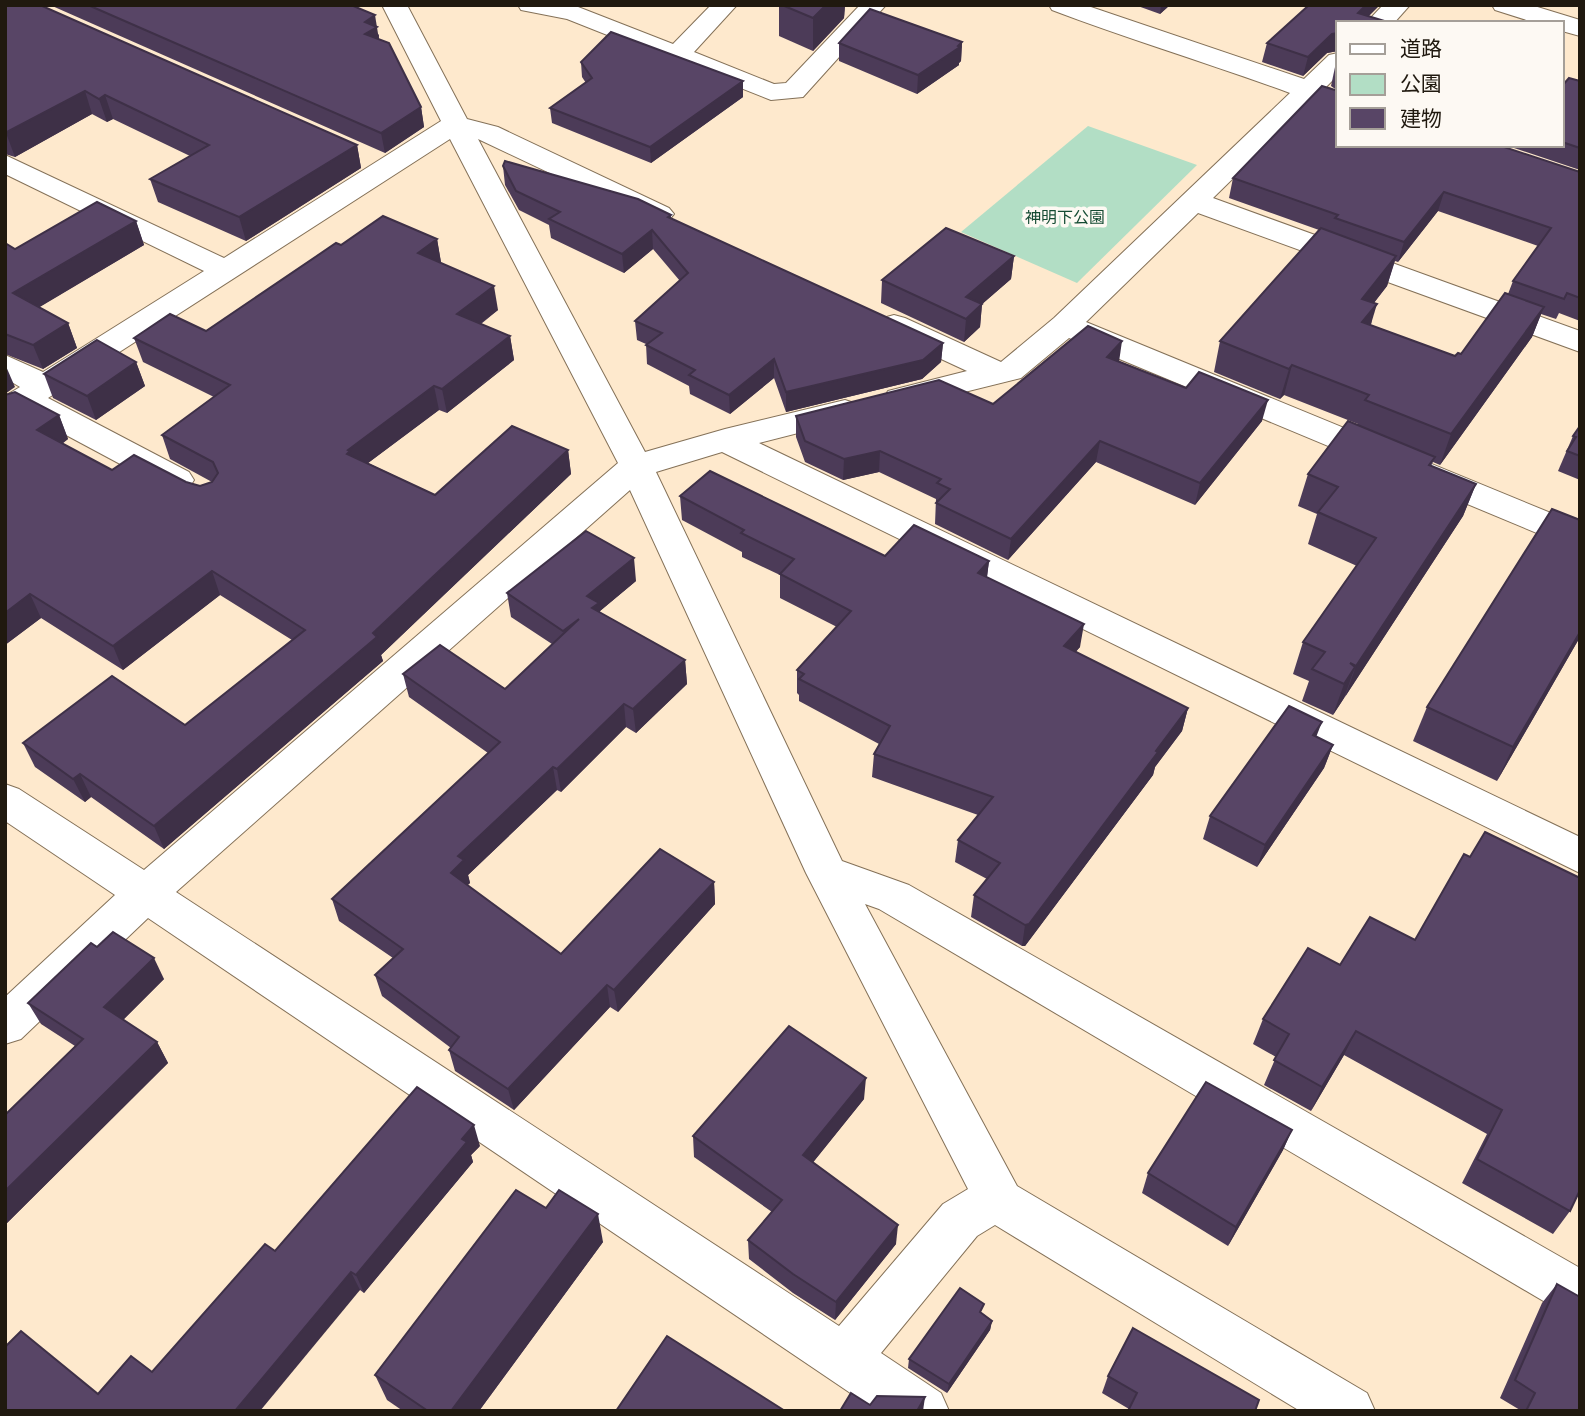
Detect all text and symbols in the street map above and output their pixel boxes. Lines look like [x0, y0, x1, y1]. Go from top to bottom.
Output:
legend [1336, 21, 1564, 147]
text: 道路 [1400, 35, 1442, 61]
text: 公園 [1400, 70, 1442, 96]
text: 建物 [1400, 105, 1442, 131]
park label: 神明下公園 [1025, 207, 1105, 227]

